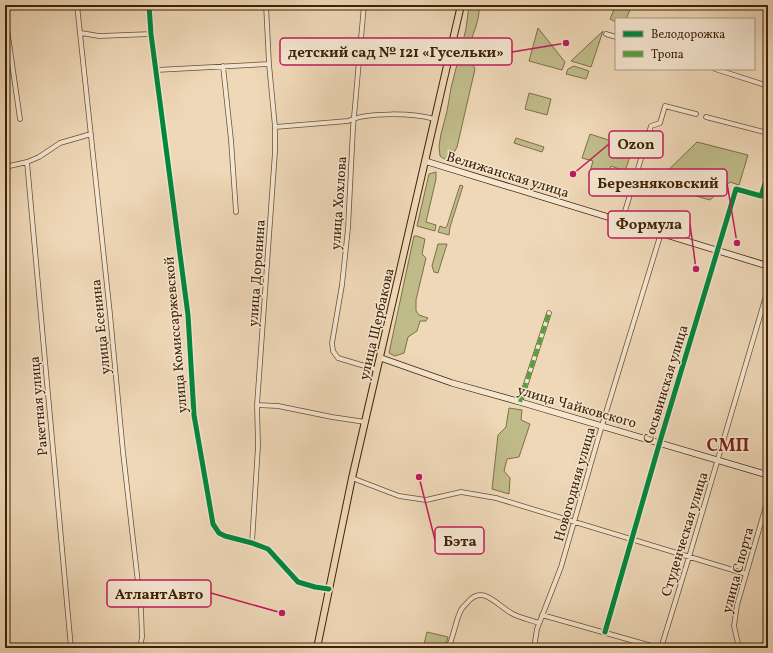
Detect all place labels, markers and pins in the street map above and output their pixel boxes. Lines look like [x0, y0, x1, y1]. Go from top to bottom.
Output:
callout: детский сад № 121 «Гусельки» [280, 38, 512, 65]
callout: Ozon [609, 131, 663, 158]
callout: Березняковский [589, 169, 727, 196]
callout: Формула [608, 211, 690, 238]
callout: Бэта [435, 527, 484, 554]
callout: АтлантАвто [107, 580, 211, 607]

